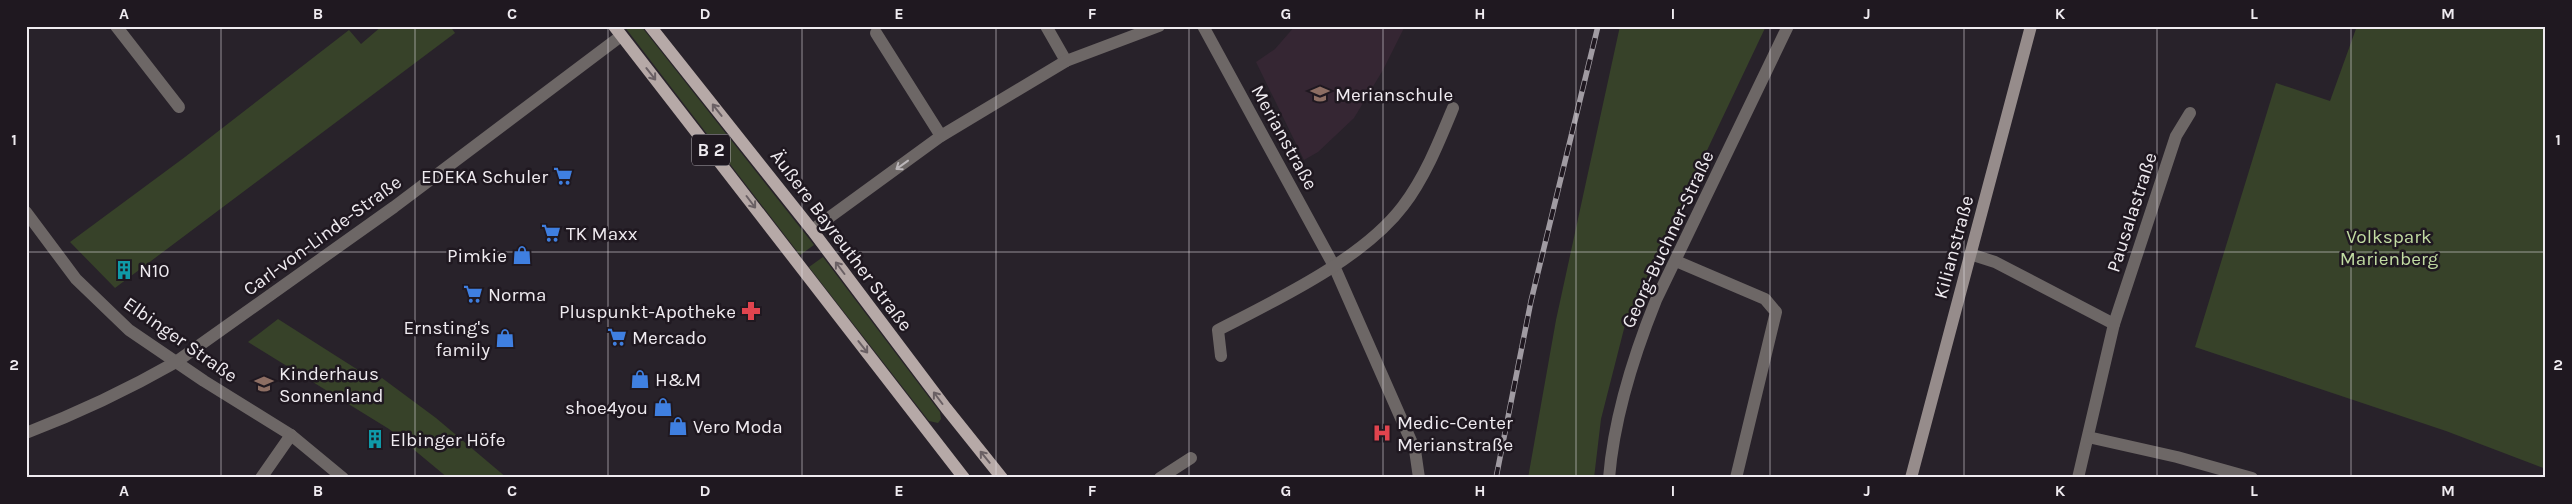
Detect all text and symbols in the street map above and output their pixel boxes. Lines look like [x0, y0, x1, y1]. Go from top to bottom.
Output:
text: A [119, 4, 129, 23]
text: B [313, 4, 323, 23]
text: C [507, 4, 517, 23]
text: D [700, 4, 711, 23]
text: E [894, 4, 904, 23]
text: F [1088, 4, 1097, 23]
text: G [1281, 4, 1291, 23]
text: H [1474, 4, 1486, 23]
text: I [1671, 4, 1675, 23]
text: J [1863, 4, 1871, 23]
text: K [2055, 4, 2066, 23]
text: L [2250, 4, 2258, 23]
text: M [2441, 4, 2455, 23]
one-way arrow [646, 67, 657, 80]
street label: Merianstraße [1246, 81, 1322, 194]
school or university icon: Merianschule [1309, 83, 1331, 105]
place label: Merianschule [1335, 84, 1453, 106]
one-way arrow [712, 103, 722, 117]
text: 1 [11, 130, 17, 149]
text: 1 [2555, 130, 2561, 149]
road number: B 2 [692, 134, 730, 166]
street label: Äußere Bayreuther Straße [766, 146, 917, 336]
street label: Georg-Buchner-Straße [1617, 147, 1719, 332]
street label: Pausalastraße [2102, 150, 2162, 275]
one-way arrow [895, 160, 909, 170]
supermarket icon: EDEKA Schuler [552, 165, 574, 187]
place label: EDEKA Schuler [421, 166, 548, 188]
street label: Carl-von-Linde-Straße [239, 171, 406, 301]
street label: Kilianstraße [1930, 193, 1978, 301]
one-way arrow [745, 196, 756, 209]
supermarket icon: TK Maxx [540, 222, 562, 244]
place label: TK Maxx [566, 223, 638, 245]
park label: Volkspark Marienberg [2340, 226, 2439, 270]
shop icon: Pimkie [511, 244, 533, 266]
place label: Pimkie [447, 245, 507, 267]
building icon: N10 [113, 259, 135, 281]
place label: N10 [139, 260, 170, 282]
one-way arrow [835, 262, 846, 275]
supermarket icon: Norma [462, 283, 484, 305]
place label: Norma [488, 284, 546, 306]
street label: Elbinger Straße [119, 292, 241, 387]
pharmacy icon: Pluspunkt-Apotheke [740, 300, 762, 322]
place label: Pluspunkt-Apotheke [559, 301, 736, 323]
place label: Ernsting's family [403, 317, 490, 361]
supermarket icon: Mercado [606, 326, 628, 348]
shop icon: Ernsting's family [494, 327, 516, 349]
place label: Mercado [632, 327, 707, 349]
one-way arrow [857, 341, 868, 354]
text: 2 [9, 355, 19, 374]
text: 2 [2553, 355, 2563, 374]
place label: Kinderhaus Sonnenland [279, 363, 384, 407]
shop icon: H&M [629, 368, 651, 390]
place label: H&M [655, 369, 701, 391]
school or university icon: Kinderhaus Sonnenland [253, 373, 275, 395]
one-way arrow [933, 391, 943, 405]
shop icon: shoe4you [652, 396, 674, 418]
place label: shoe4you [565, 397, 648, 419]
place label: Medic-Center Merianstraße [1397, 412, 1513, 456]
shop icon: Vero Moda [667, 415, 689, 437]
place label: Vero Moda [693, 416, 783, 438]
hospital icon: Medic-Center Merianstraße [1371, 422, 1393, 444]
building icon: Elbinger Höfe [364, 428, 386, 450]
place label: Elbinger Höfe [390, 429, 506, 451]
one-way arrow [980, 451, 991, 464]
text: A [119, 481, 129, 500]
text: B [313, 481, 323, 500]
text: C [507, 481, 517, 500]
text: D [700, 481, 711, 500]
text: E [894, 481, 904, 500]
text: F [1088, 481, 1097, 500]
text: G [1281, 481, 1291, 500]
text: H [1474, 481, 1486, 500]
text: I [1671, 481, 1675, 500]
text: J [1863, 481, 1871, 500]
text: K [2055, 481, 2066, 500]
text: L [2250, 481, 2258, 500]
text: M [2441, 481, 2455, 500]

